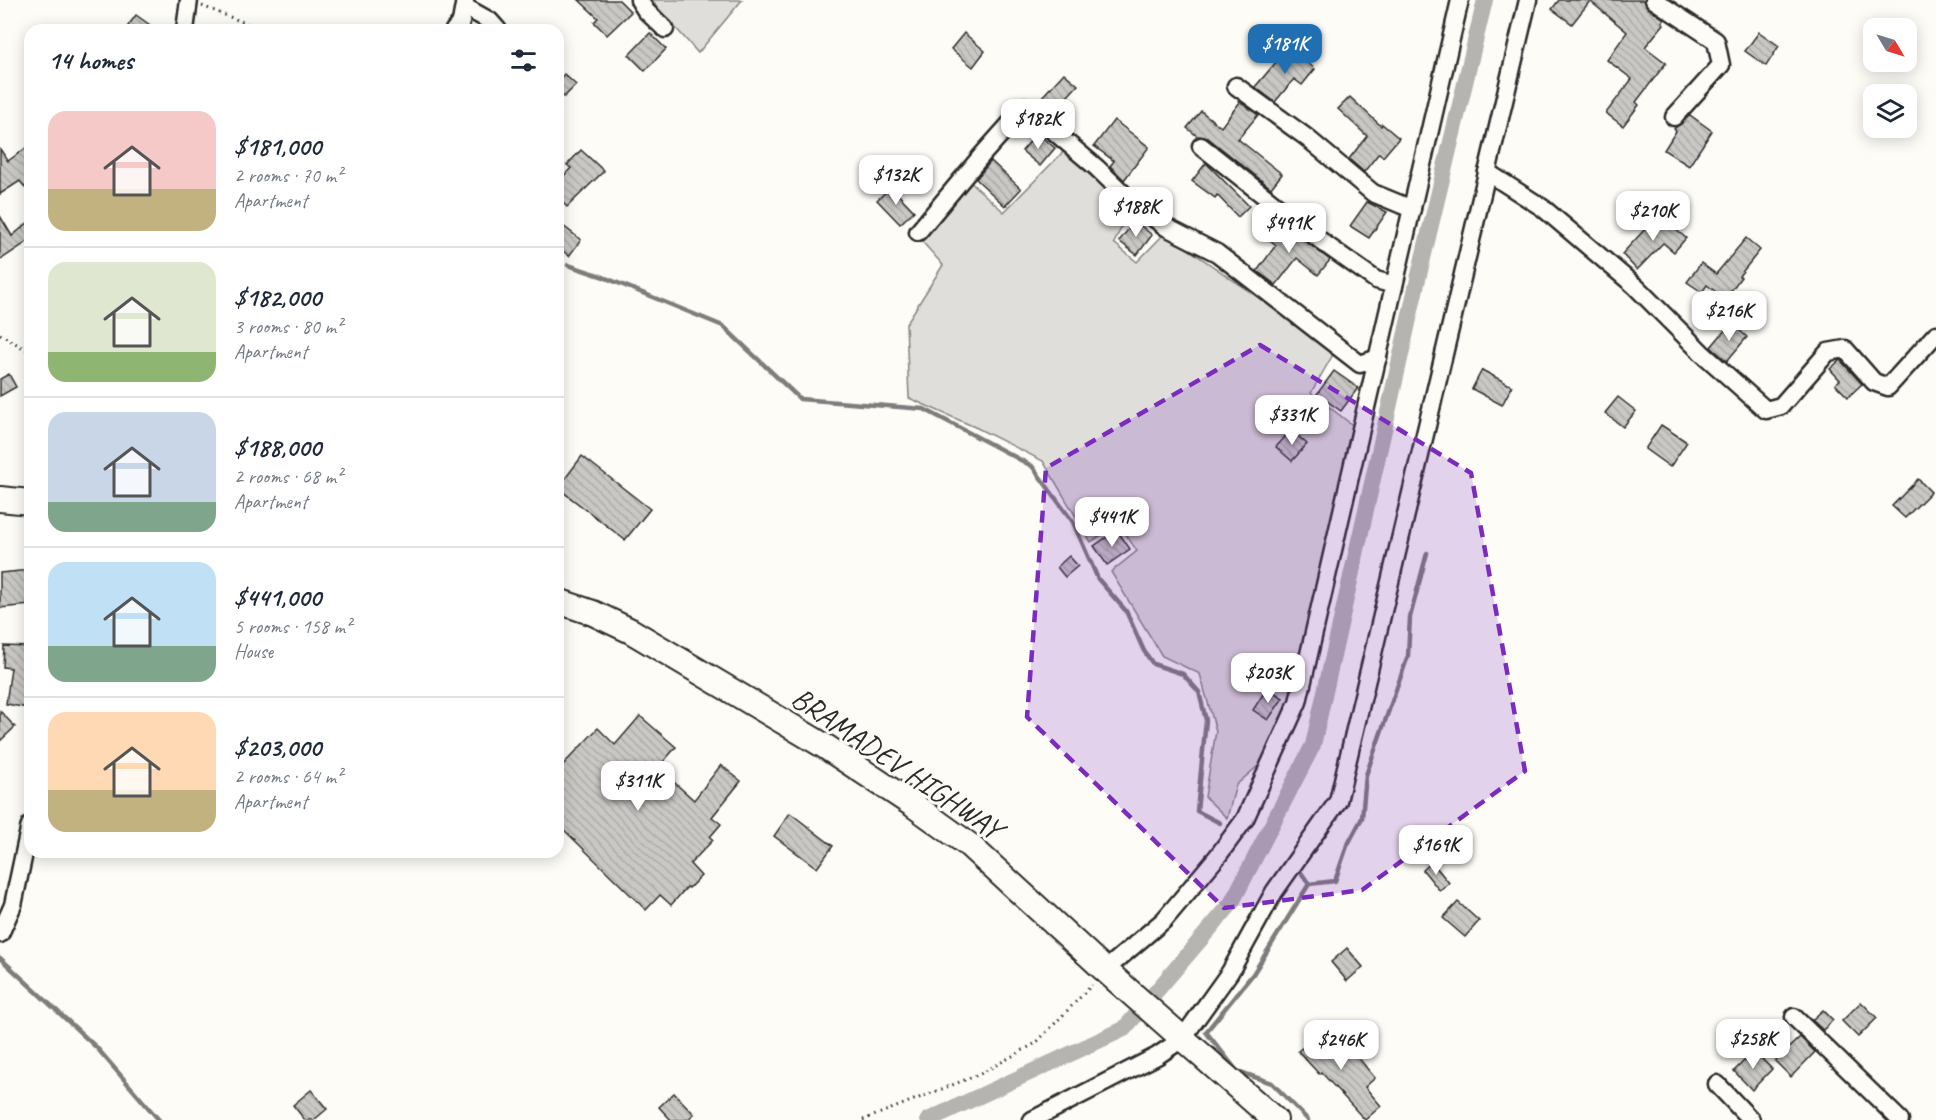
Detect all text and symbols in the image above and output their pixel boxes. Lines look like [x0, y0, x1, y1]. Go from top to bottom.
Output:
north arrow [1863, 18, 1917, 72]
map controls [1863, 18, 1917, 138]
pin: $181K [1243, 24, 1327, 75]
text: $181K [1262, 31, 1308, 56]
text: 14 homes [48, 44, 133, 77]
icon: filters [507, 44, 540, 77]
button: layers [1863, 84, 1917, 138]
pin: $182K [996, 99, 1080, 150]
text: $182K [1015, 106, 1061, 131]
text: $181,000 [234, 130, 321, 163]
icon: home [96, 135, 168, 207]
pin: $132K [854, 155, 938, 206]
text: $132K [873, 162, 919, 187]
text: 2 rooms · 70 m² [234, 163, 342, 188]
pin: $188K [1094, 187, 1178, 238]
text: Apartment [234, 188, 307, 213]
pin: $210K [1611, 191, 1695, 242]
text: $188K [1113, 194, 1159, 219]
text: $210K [1630, 198, 1676, 223]
pin: $491K [1247, 203, 1331, 254]
text: $491K [1266, 210, 1312, 235]
text: $182,000 [234, 281, 321, 314]
icon: home [96, 286, 168, 358]
pin: $216K [1687, 291, 1771, 342]
text: $216K [1706, 298, 1752, 323]
text: 3 rooms · 80 m² [234, 314, 342, 339]
text: Apartment [234, 339, 307, 364]
pin: $331K [1250, 395, 1334, 446]
text: $331K [1269, 402, 1315, 427]
text: $188,000 [234, 431, 321, 464]
icon: home [96, 436, 168, 508]
text: 2 rooms · 68 m² [234, 464, 342, 489]
text: Apartment [234, 489, 307, 514]
pin: $441K [1070, 497, 1154, 548]
text: $441K [1089, 504, 1135, 529]
text: $441,000 [234, 581, 321, 614]
icon: home [96, 586, 168, 658]
text: 5 rooms · 158 m² [234, 614, 351, 639]
text: House [234, 639, 273, 664]
pin: $203K [1226, 653, 1310, 704]
text: $203K [1245, 660, 1291, 685]
street label: BRAMADEV HIGHWAY [785, 679, 1014, 851]
text: $203,000 [234, 731, 321, 764]
icon: home [96, 736, 168, 808]
pin: $311K [596, 761, 680, 812]
text: 2 rooms · 64 m² [234, 764, 342, 789]
text: $311K [615, 768, 661, 793]
text: Apartment [234, 789, 307, 814]
pin: $169K [1394, 825, 1478, 876]
text: $169K [1413, 832, 1459, 857]
pin: $258K [1711, 1019, 1795, 1070]
pin: $246K [1299, 1020, 1383, 1071]
text: $258K [1730, 1026, 1776, 1051]
text: $246K [1318, 1027, 1364, 1052]

